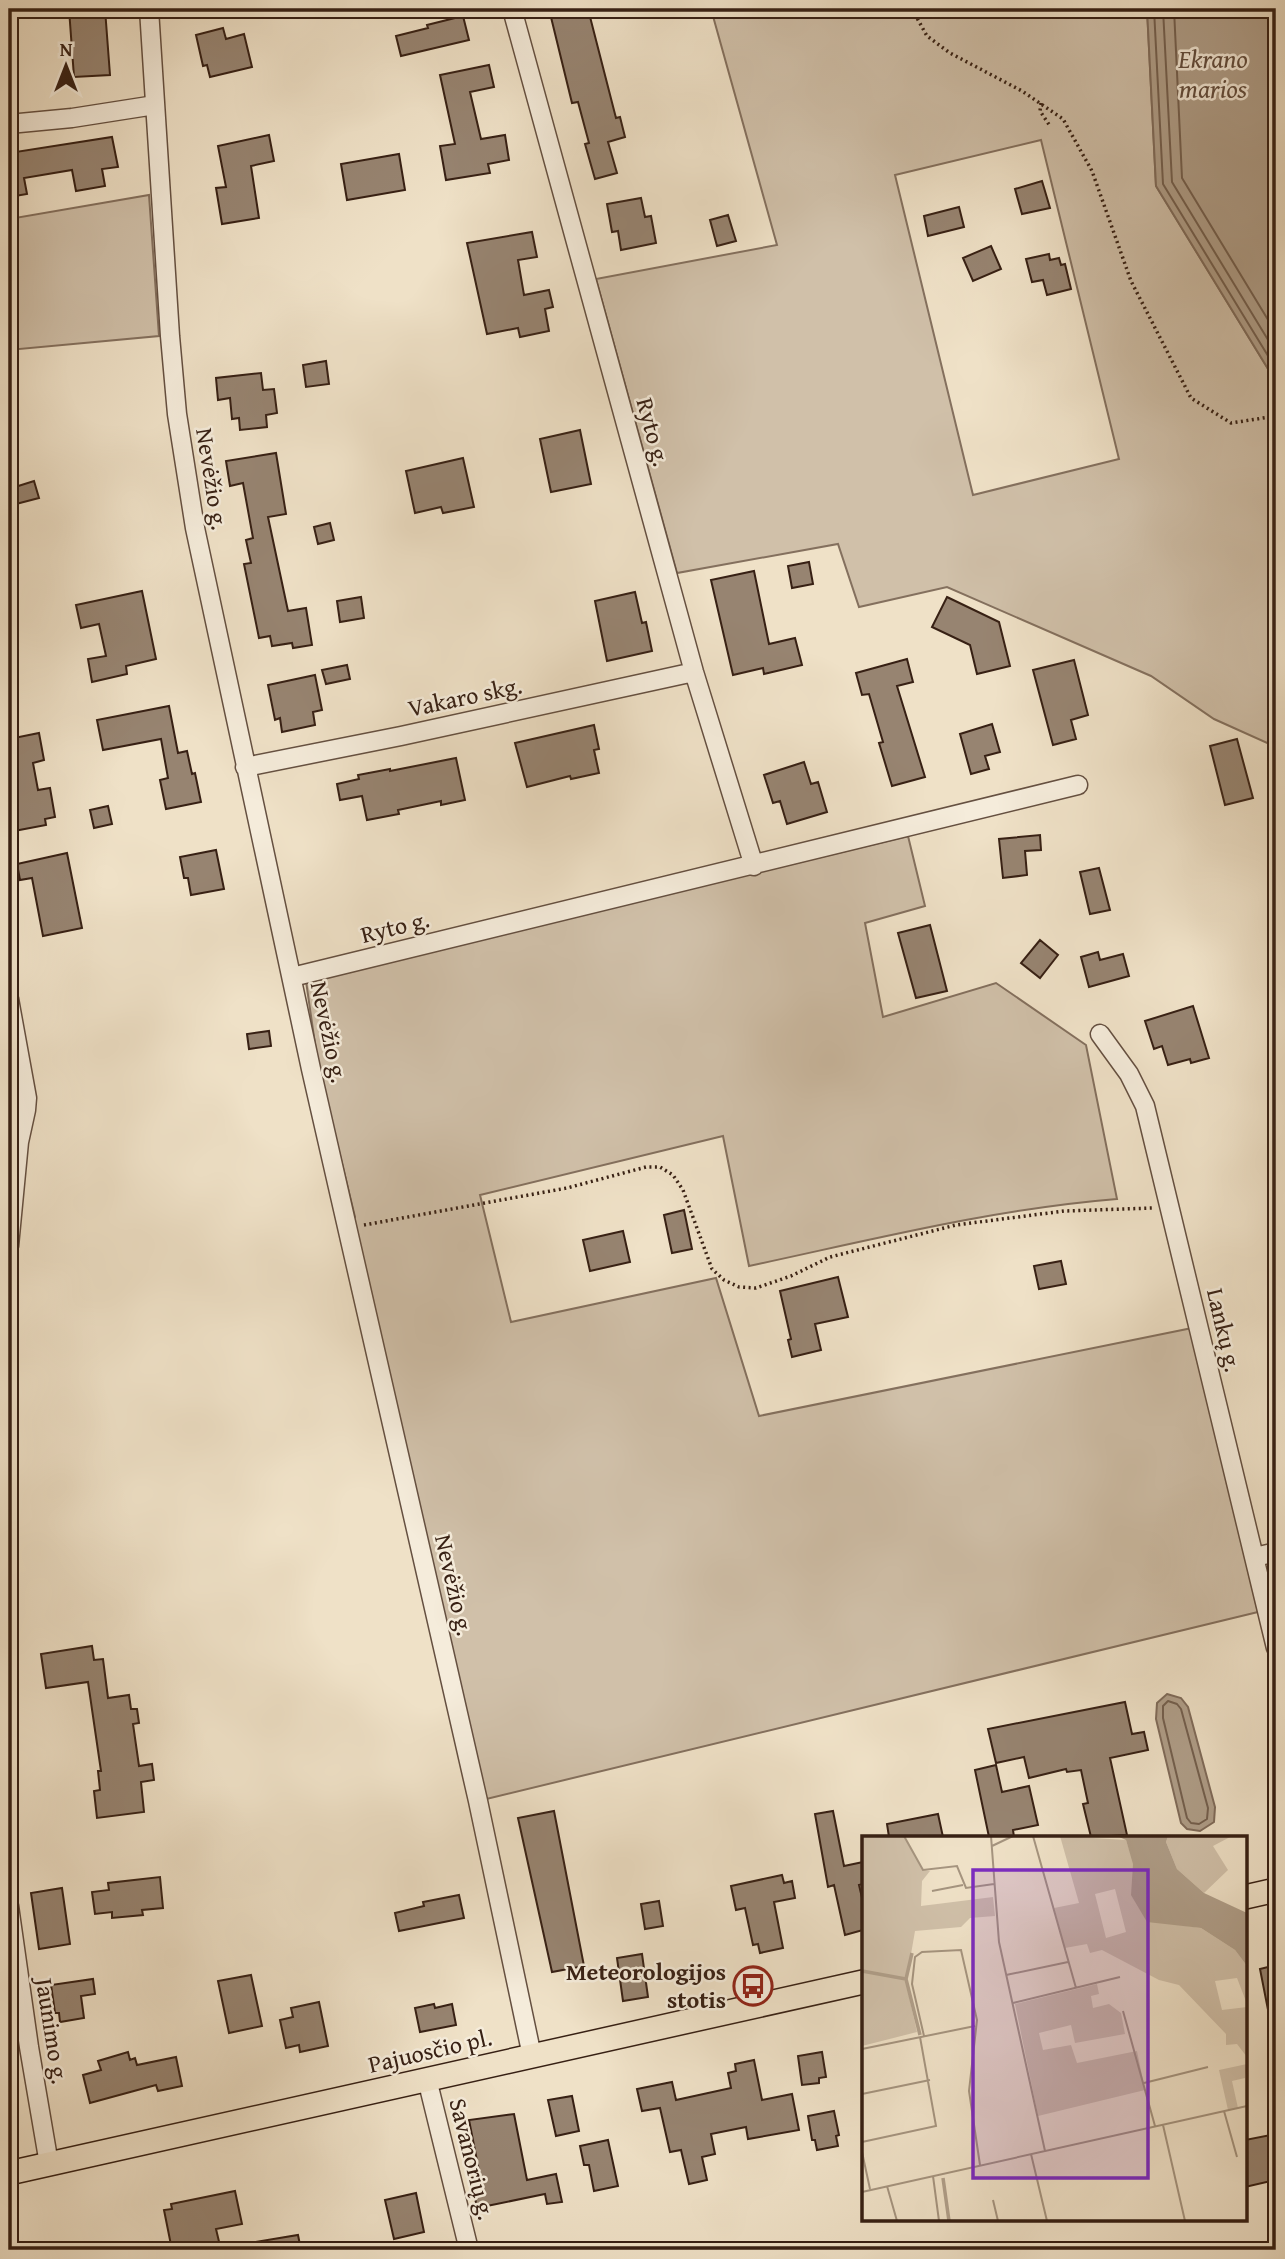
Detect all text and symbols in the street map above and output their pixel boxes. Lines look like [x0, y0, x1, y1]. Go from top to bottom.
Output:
north arrow [32, 32, 102, 102]
text: N [60, 35, 73, 63]
water label: Ekrano marios [1177, 39, 1248, 108]
street label: Ryto g. [628, 394, 679, 470]
street label: Nevėžio g. [187, 425, 238, 532]
street label: Vakaro skg. [405, 667, 525, 726]
street label: Ryto g. [357, 901, 433, 952]
street label: Nevėžio g. [302, 978, 357, 1086]
street label: Lankų g. [1198, 1285, 1251, 1375]
street label: Nevėžio g. [426, 1531, 483, 1639]
inset map [862, 1836, 1246, 2220]
place label: Meteorologijos stotis [566, 1954, 726, 2017]
bus stop icon: Meteorologijos stotis [732, 1965, 774, 2007]
street label: Jaunimo g. [26, 1972, 78, 2087]
street label: Pajuosčio pl. [365, 2019, 495, 2082]
street label: Savanorių g. [441, 2095, 504, 2223]

